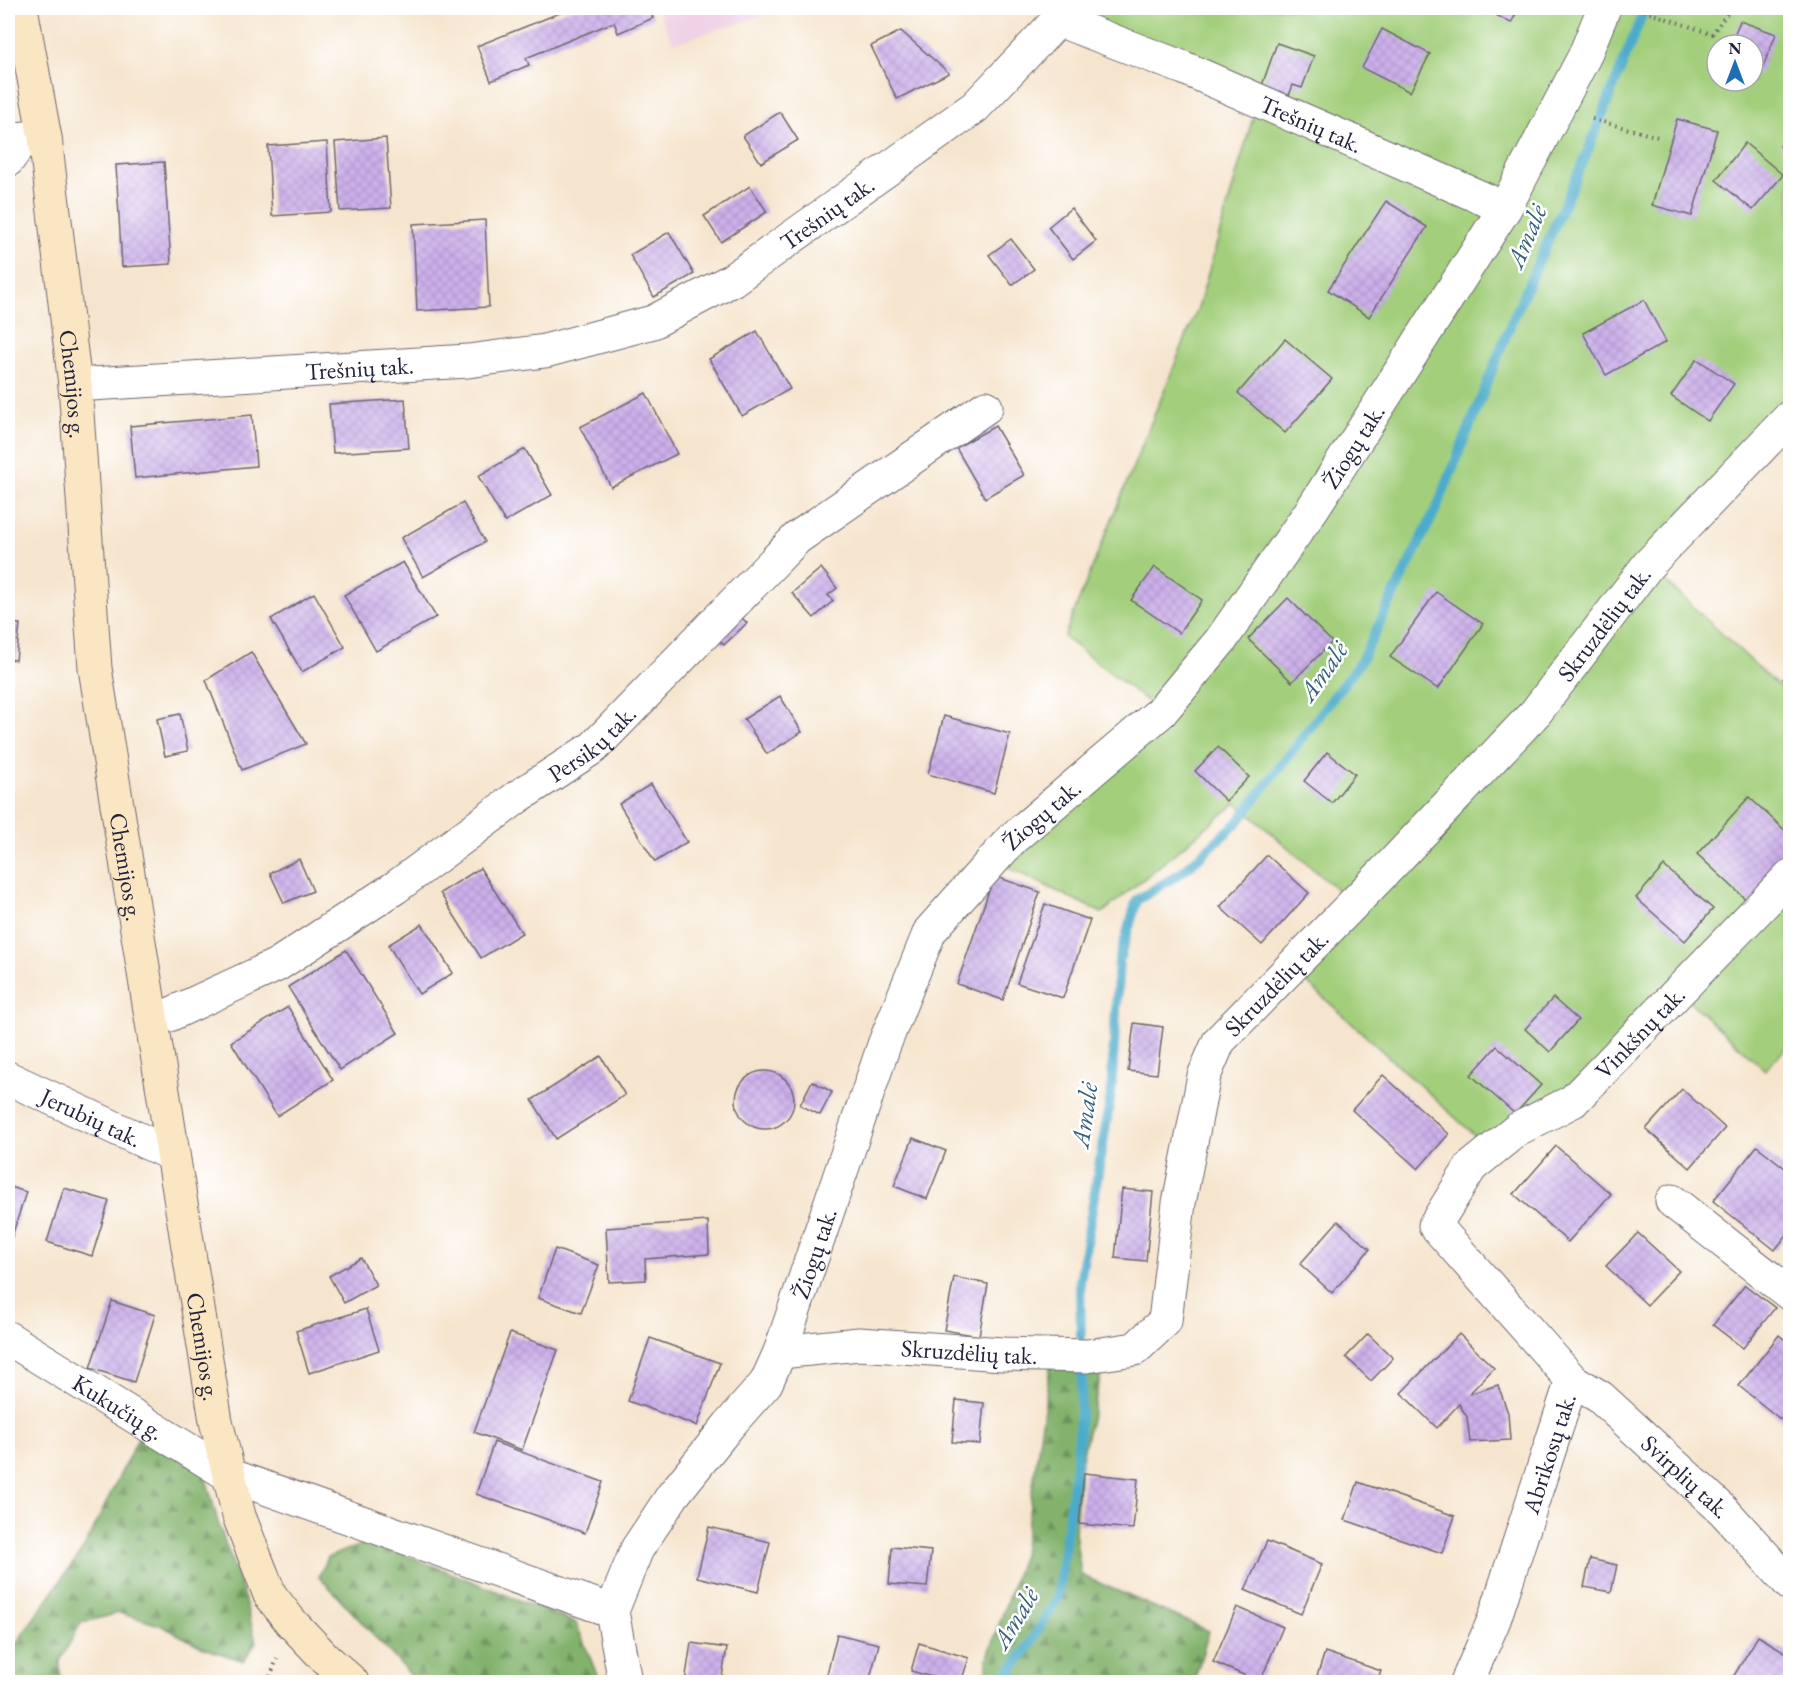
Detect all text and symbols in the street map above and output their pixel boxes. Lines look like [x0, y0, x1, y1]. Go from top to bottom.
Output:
north arrow [1705, 33, 1765, 93]
text: N [1729, 38, 1742, 59]
street label: Trešnių tak. [1255, 88, 1367, 160]
street label: Trešnių tak. [773, 168, 880, 257]
water label: Amalė [1497, 198, 1555, 275]
street label: Chemijos g. [53, 328, 94, 440]
street label: Trešnių tak. [304, 349, 415, 386]
street label: Žiogų tak. [1314, 398, 1391, 494]
street label: Skruzdėlių tak. [1550, 560, 1657, 687]
water label: Amalė [1289, 633, 1356, 709]
street label: Persikų tak. [542, 698, 642, 789]
street label: Žiogų tak. [994, 772, 1087, 856]
street label: Chemijos g. [103, 810, 151, 923]
street label: Skruzdėlių tak. [1217, 923, 1335, 1043]
street label: Vinkšnų tak. [1588, 979, 1691, 1085]
street label: Jerubių tak. [34, 1079, 147, 1154]
water label: Amalė [1062, 1079, 1106, 1152]
street label: Žiogų tak. [784, 1204, 843, 1303]
street label: Chemijos g. [180, 1290, 228, 1403]
street label: Skruzdėlių tak. [900, 1331, 1038, 1370]
street label: Kukučių g. [67, 1366, 170, 1447]
street label: Abrikosų tak. [1514, 1389, 1582, 1518]
street label: Svirplių tak. [1635, 1427, 1738, 1525]
water label: Amalė [982, 1580, 1047, 1657]

